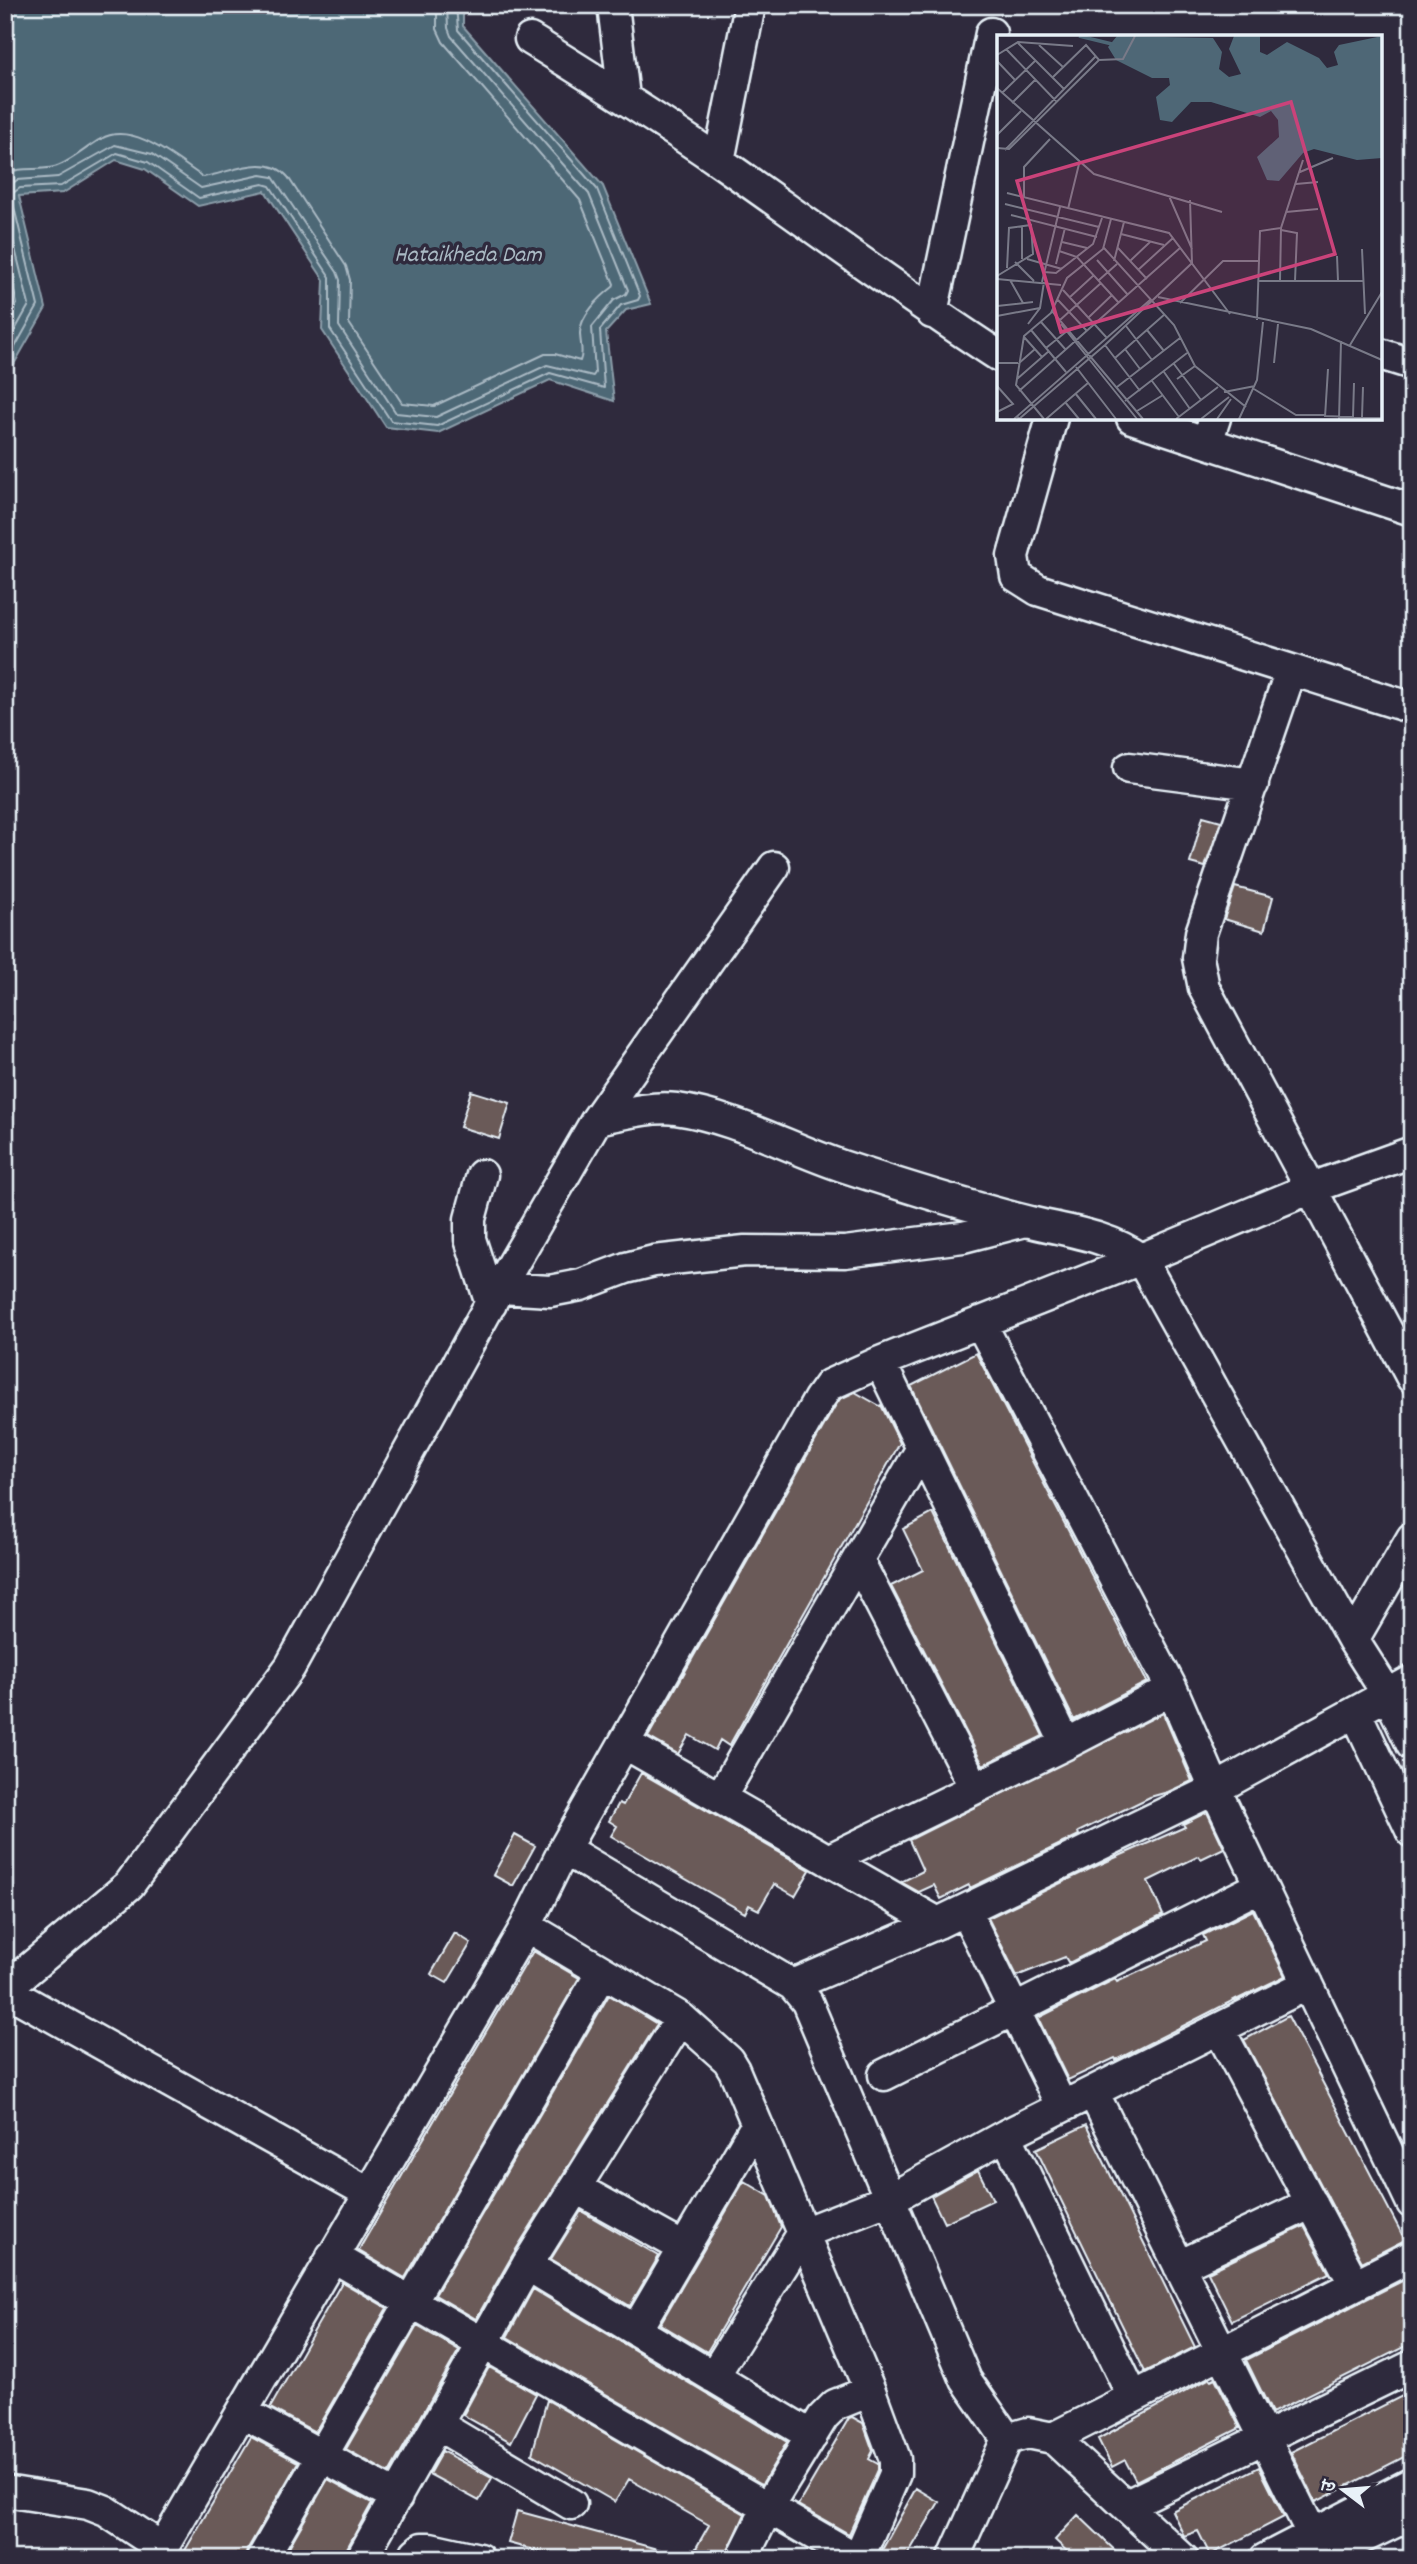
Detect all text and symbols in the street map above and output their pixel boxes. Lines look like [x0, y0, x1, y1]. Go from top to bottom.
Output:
inset map [997, 35, 1382, 420]
water label: Hataikheda Dam [394, 239, 542, 273]
north arrow [1308, 2456, 1378, 2526]
text: उ [1315, 2476, 1345, 2496]

